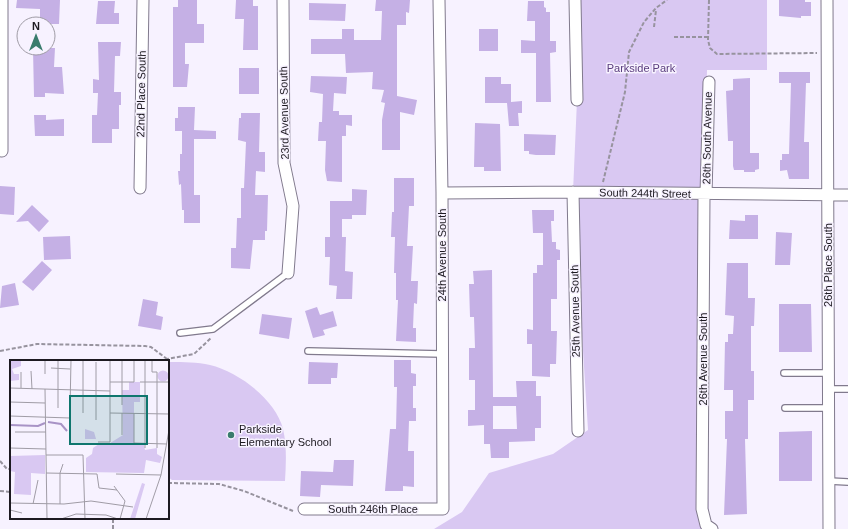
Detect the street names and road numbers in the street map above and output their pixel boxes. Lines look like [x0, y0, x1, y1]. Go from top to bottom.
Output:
street label: 22nd Place South [134, 50, 148, 138]
street label: 23rd Avenue South [277, 66, 291, 160]
street label: 26th South Avenue [700, 92, 714, 184]
street label: South 244th Street [599, 186, 691, 200]
street label: 24th Avenue South [436, 209, 448, 301]
street label: 26th Place South [822, 223, 834, 307]
street label: 25th Avenue South [568, 265, 582, 357]
street label: 26th Avenue South [697, 313, 709, 405]
street label: South 246th Place [328, 503, 418, 515]

